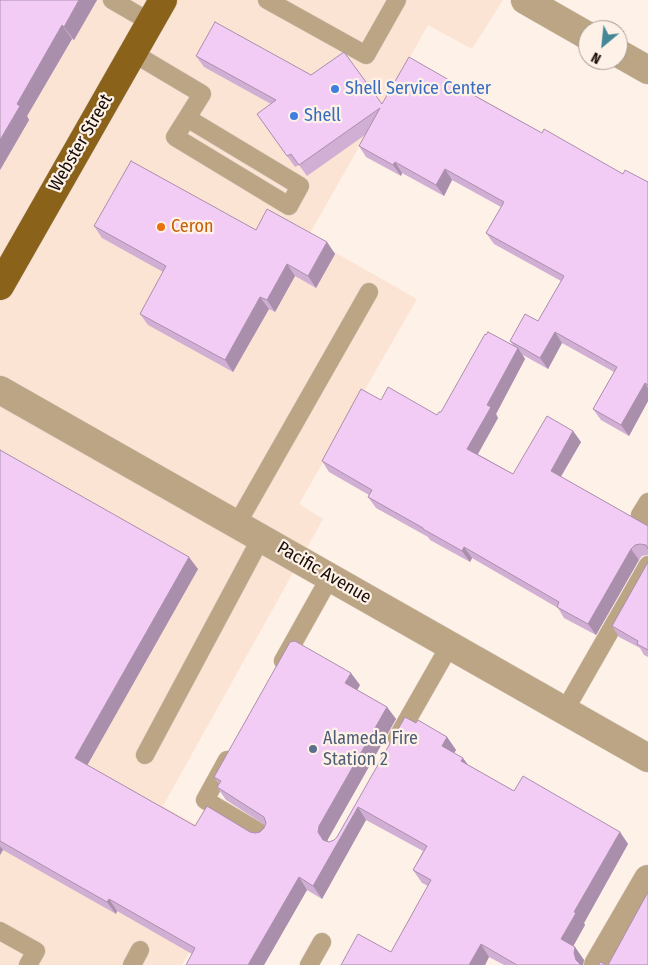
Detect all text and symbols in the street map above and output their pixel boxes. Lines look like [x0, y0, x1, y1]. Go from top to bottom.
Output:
north arrow [578, 20, 628, 70]
text: N [589, 48, 604, 67]
place label: Shell Service Center [345, 78, 491, 100]
marker: Shell Service Center [329, 83, 341, 95]
street label: Webster Street [44, 91, 118, 195]
place label: Shell [304, 105, 341, 127]
marker: Shell [288, 110, 300, 122]
place label: Ceron [171, 216, 213, 238]
marker: Ceron [155, 221, 167, 233]
street label: Pacific Avenue [273, 537, 375, 609]
place label: Alameda Fire Station 2 [323, 728, 418, 771]
marker: Alameda Fire Station 2 [307, 743, 319, 755]

